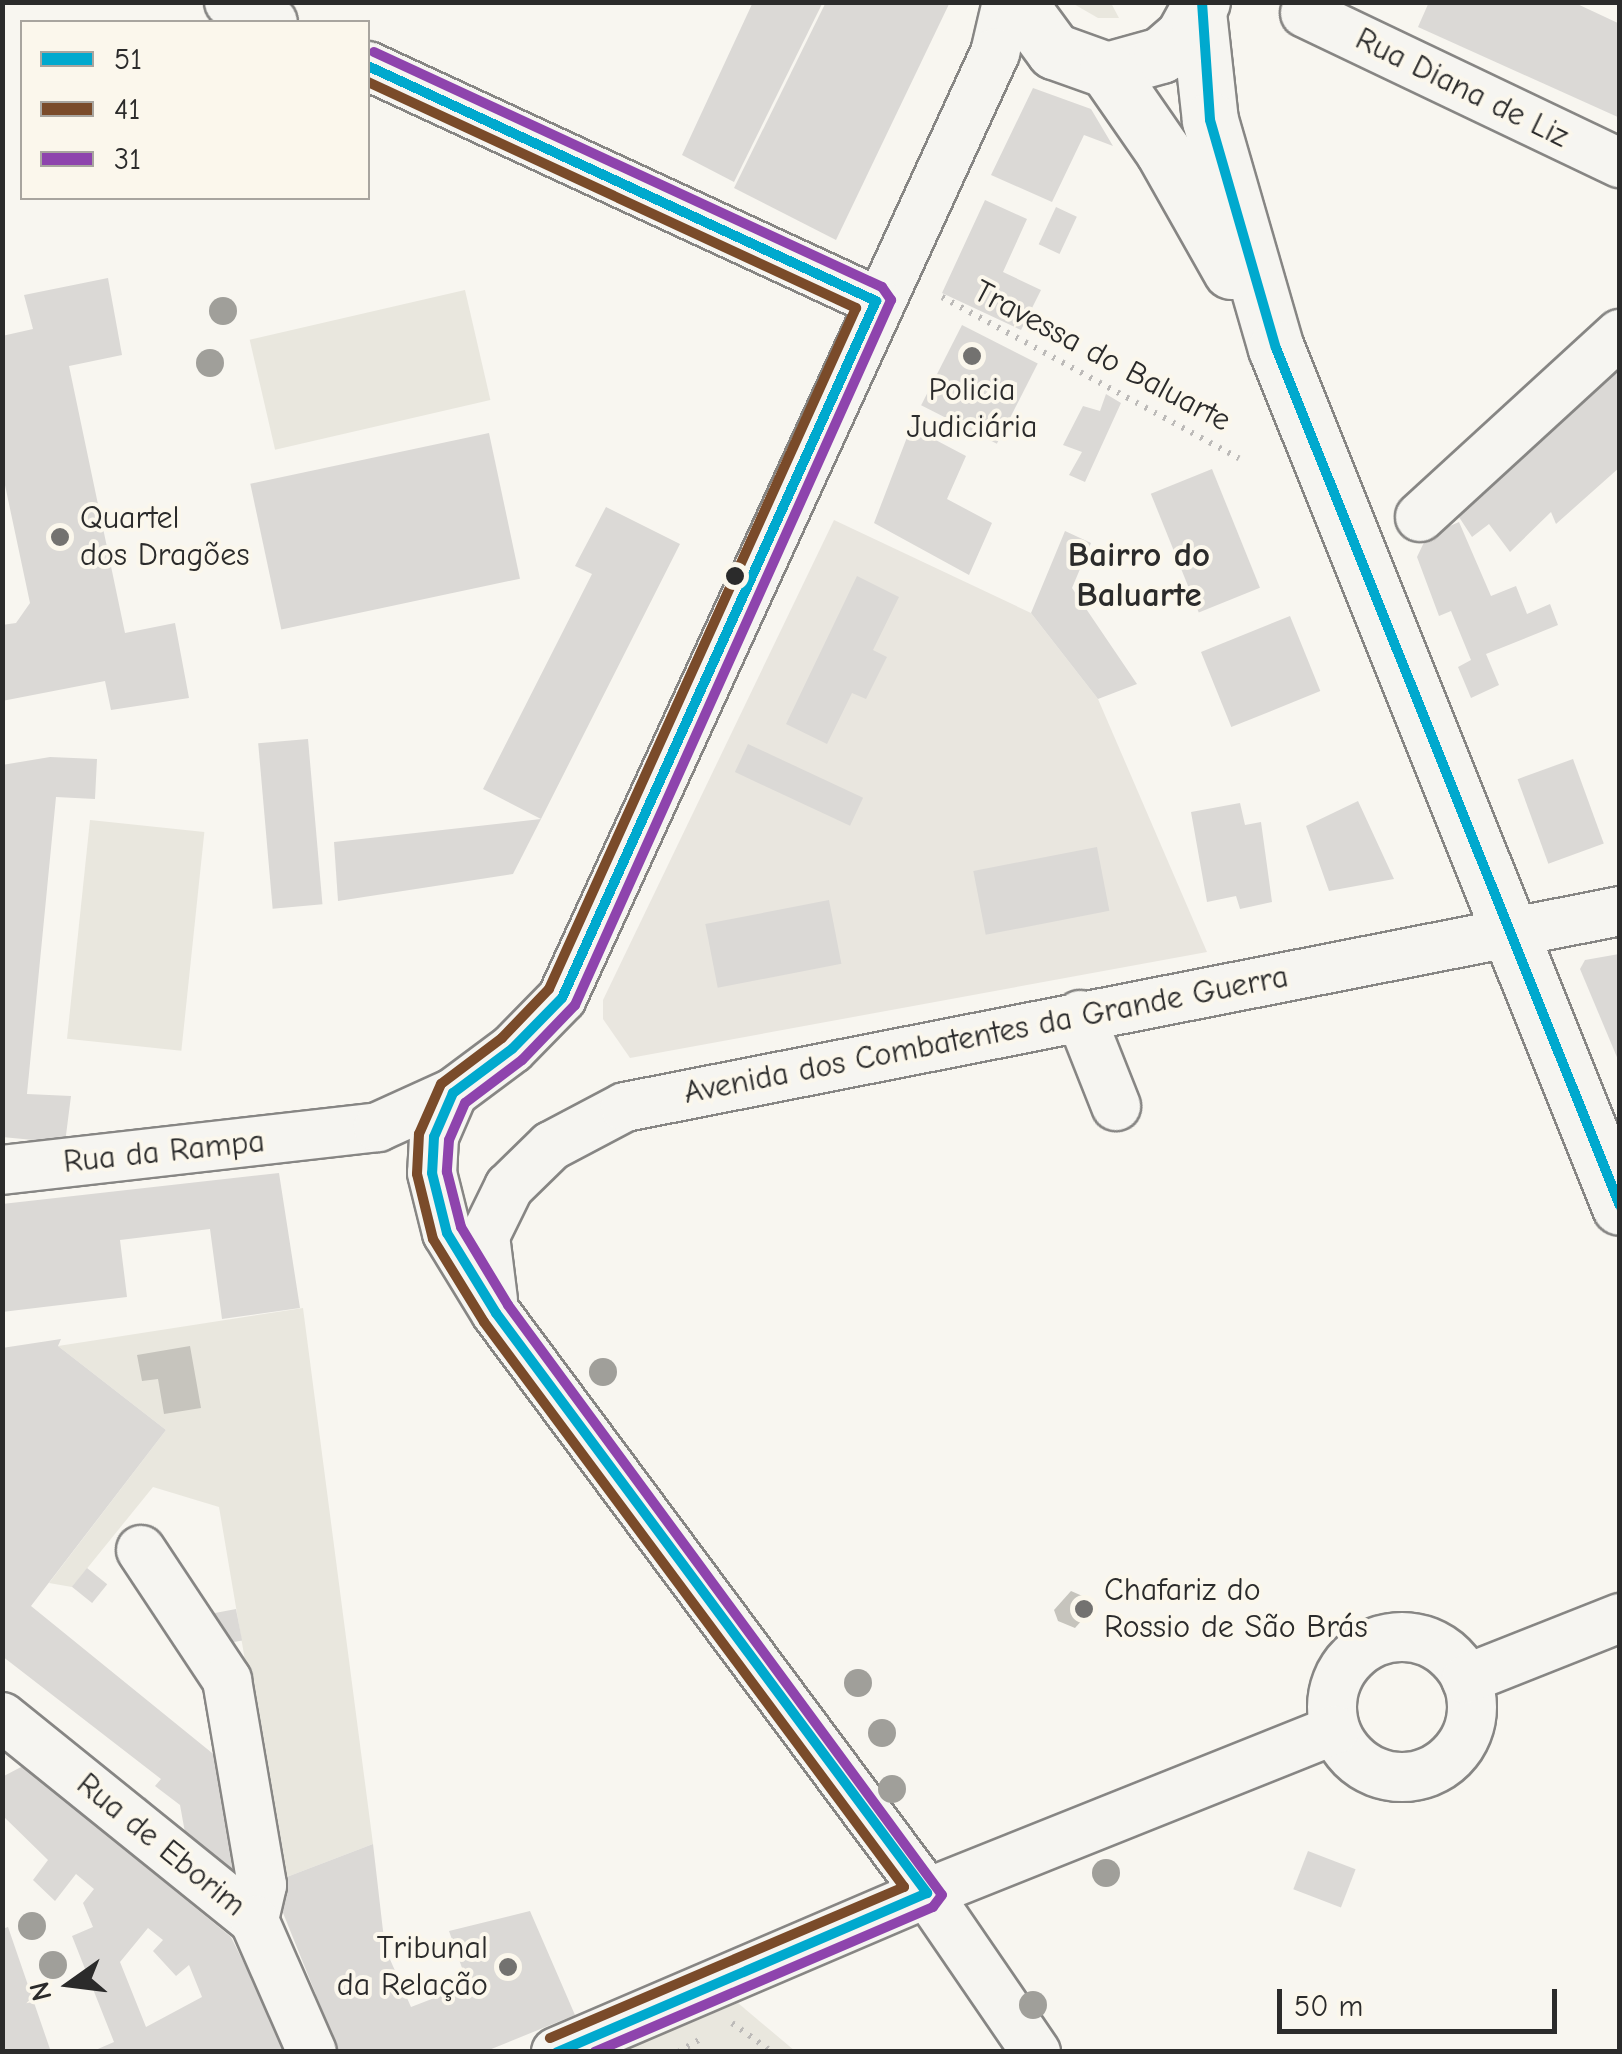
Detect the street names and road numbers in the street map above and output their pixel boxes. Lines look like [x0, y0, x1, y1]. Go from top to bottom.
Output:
street label: Rua Diana de Liz [1349, 20, 1575, 156]
street label: Travessa do Baluarte [967, 272, 1237, 440]
street label: Avenida dos Combatentes da Grande Guerra [681, 958, 1291, 1112]
street label: Rua da Rampa [62, 1122, 266, 1182]
street label: Rua de Eborim [69, 1765, 253, 1925]

